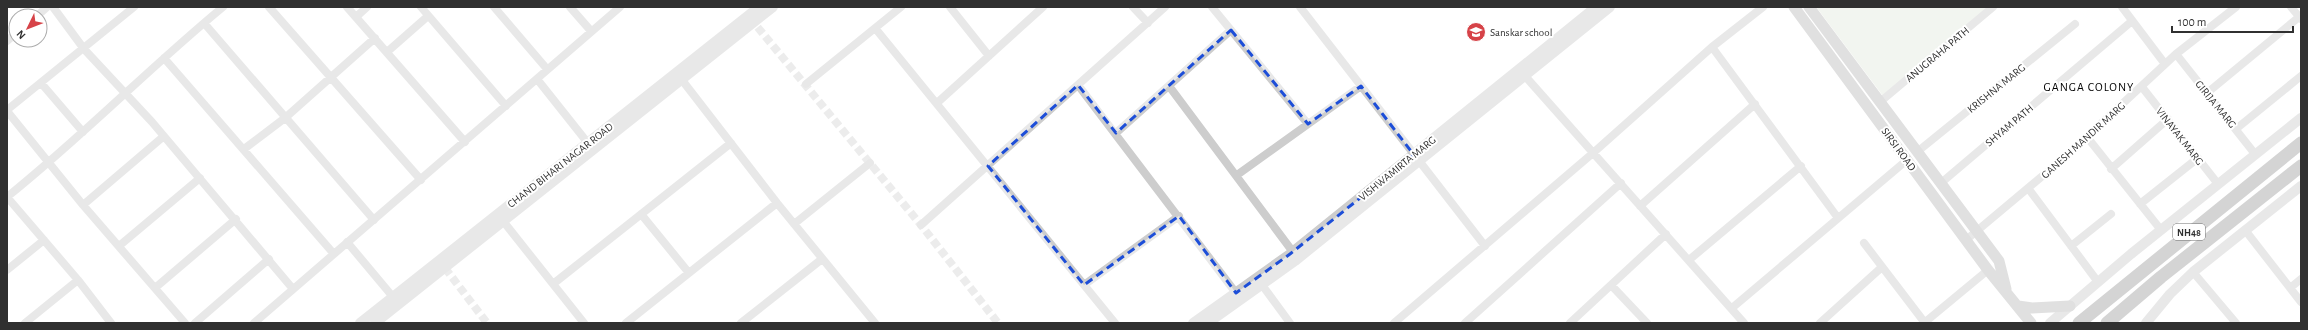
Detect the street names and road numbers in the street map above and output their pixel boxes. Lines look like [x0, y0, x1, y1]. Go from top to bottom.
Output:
street label: ANUGRAHA PATH [1903, 25, 1971, 84]
street label: KRISHNA MARG [1965, 62, 2027, 115]
street label: GIRIJA MARG [2193, 78, 2238, 130]
street label: GANESH MANDIR MARG [2039, 100, 2127, 181]
street label: SHYAM PATH [1983, 102, 2035, 148]
street label: VINAYAK MARG [2154, 105, 2205, 167]
street label: CHAND BIHARI NAGAR ROAD [505, 121, 615, 210]
street label: SIRSI ROAD [1879, 126, 1918, 173]
street label: VISHWAMIRTA MARG [1357, 134, 1438, 203]
road number: NH48 [2173, 224, 2205, 240]

